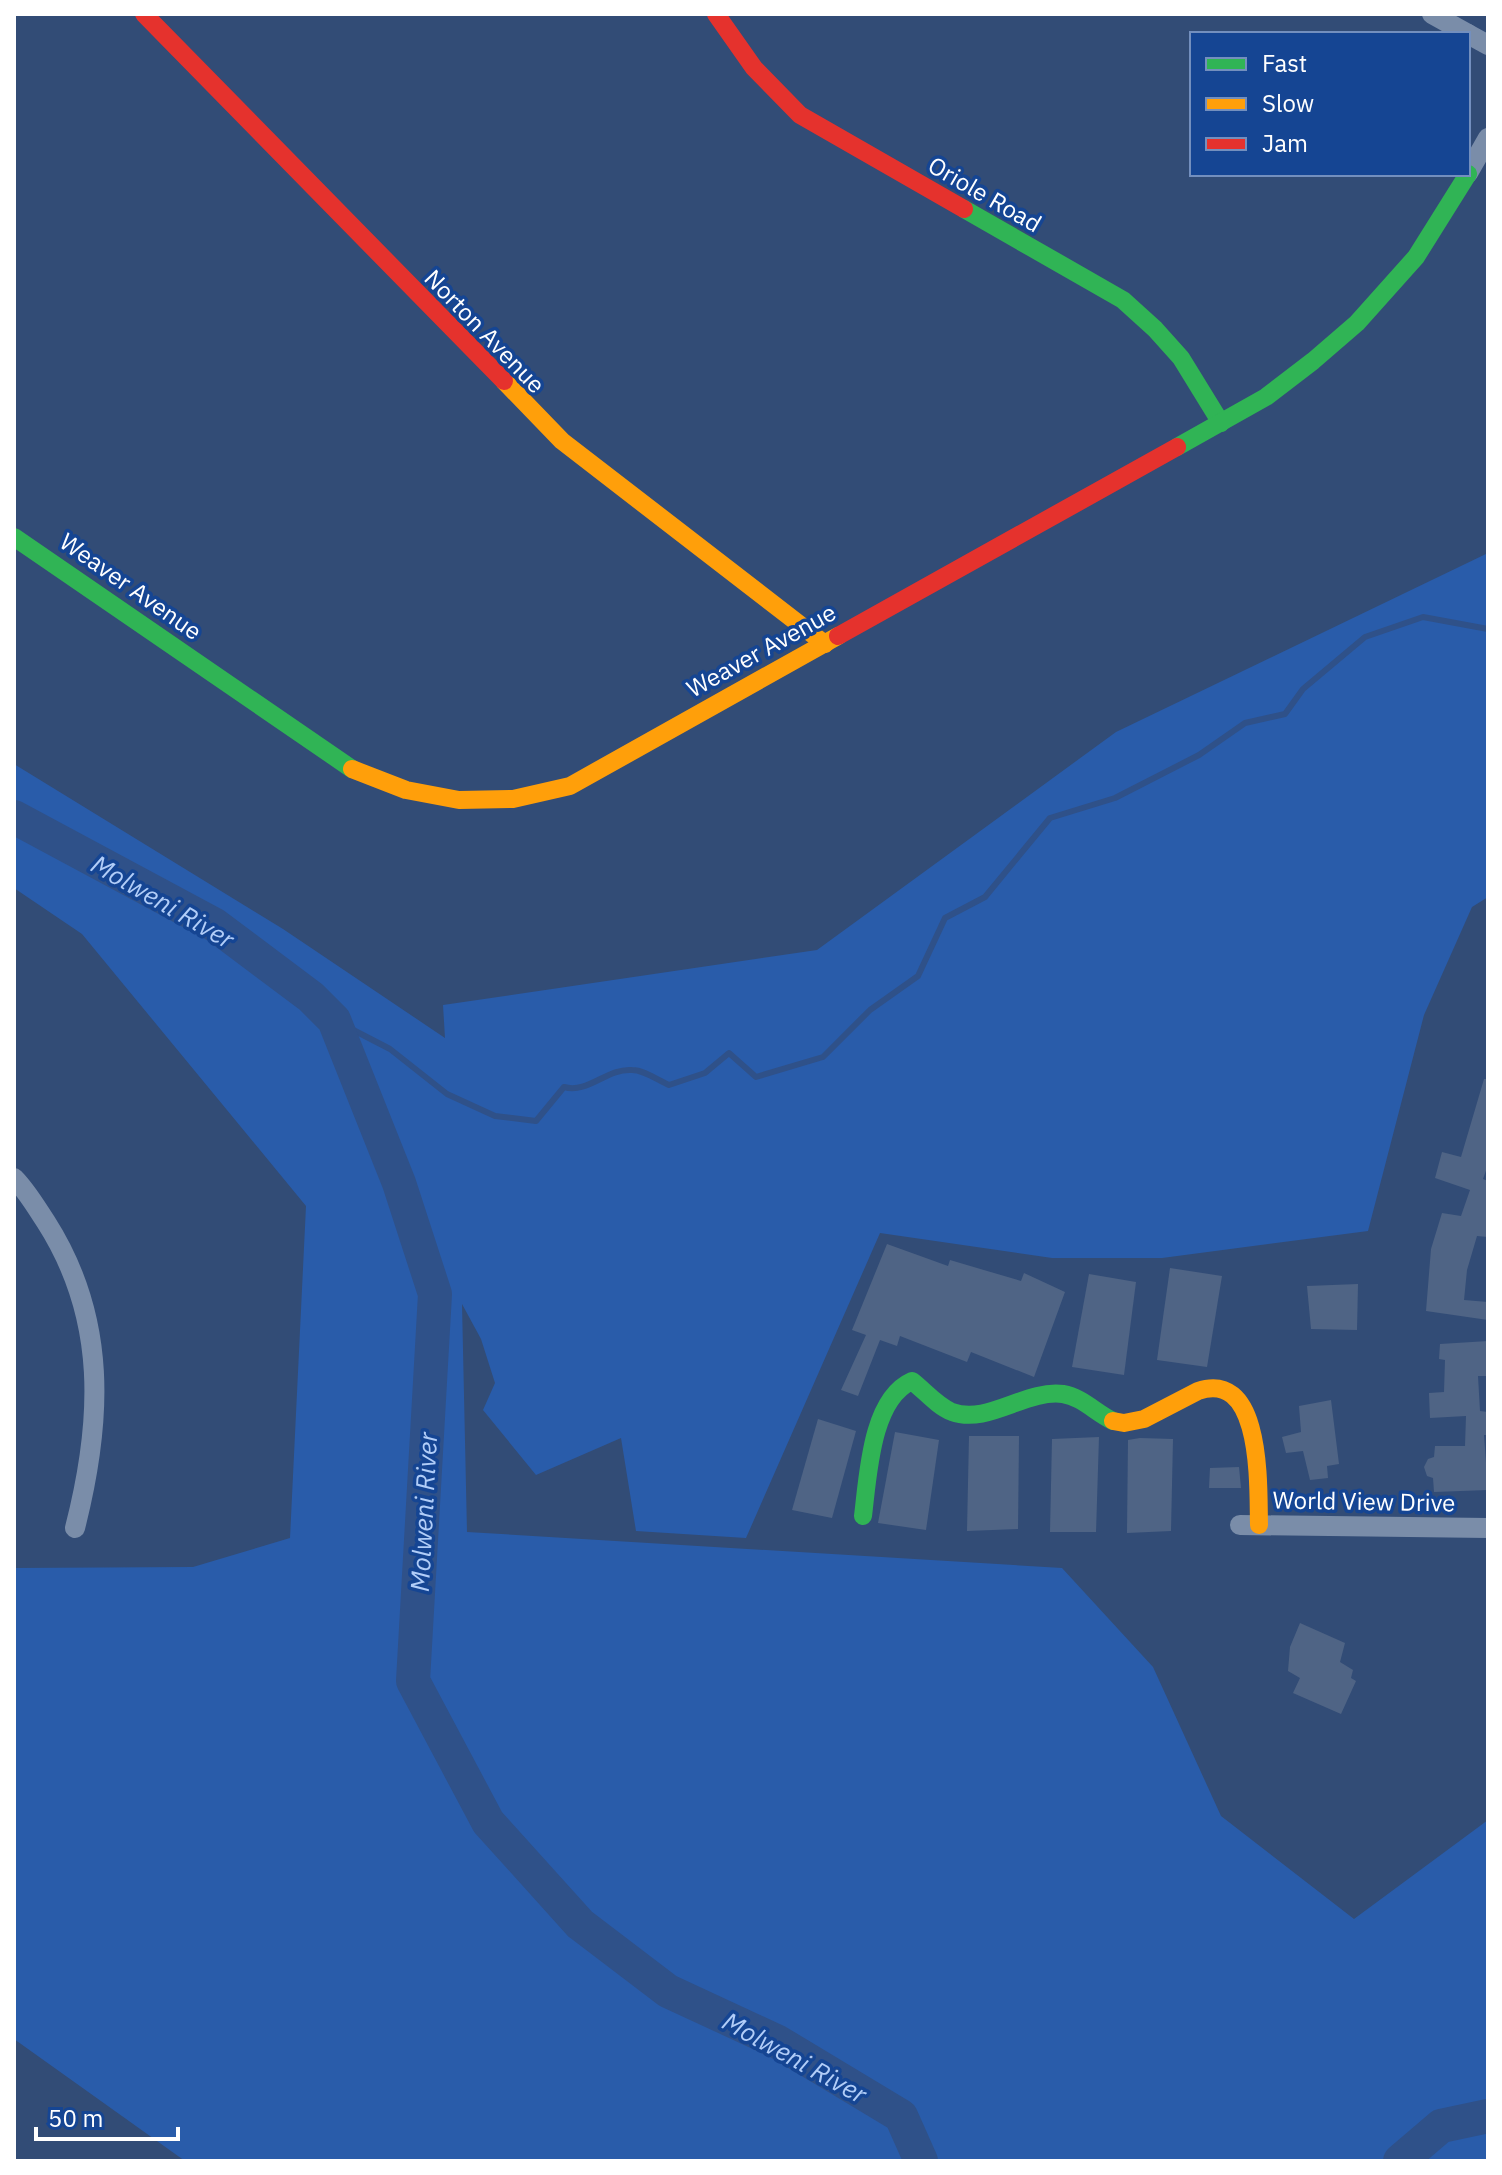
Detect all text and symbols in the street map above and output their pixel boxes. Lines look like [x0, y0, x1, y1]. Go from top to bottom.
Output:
legend [1190, 32, 1470, 176]
text: Fast [1262, 47, 1307, 79]
text: Slow [1262, 87, 1314, 119]
text: Jam [1262, 127, 1308, 159]
street label: Oriole Road [923, 149, 1047, 239]
street label: Norton Avenue [418, 262, 552, 400]
street label: Weaver Avenue [54, 525, 208, 647]
street label: Weaver Avenue [681, 596, 841, 704]
water label: Molweni River [85, 846, 242, 956]
water label: Molweni River [402, 1430, 444, 1593]
street label: World View Drive [1272, 1483, 1456, 1519]
water label: Molweni River [717, 2003, 874, 2111]
scale bar [36, 2091, 178, 2141]
text: 50 m [48, 2102, 103, 2134]

